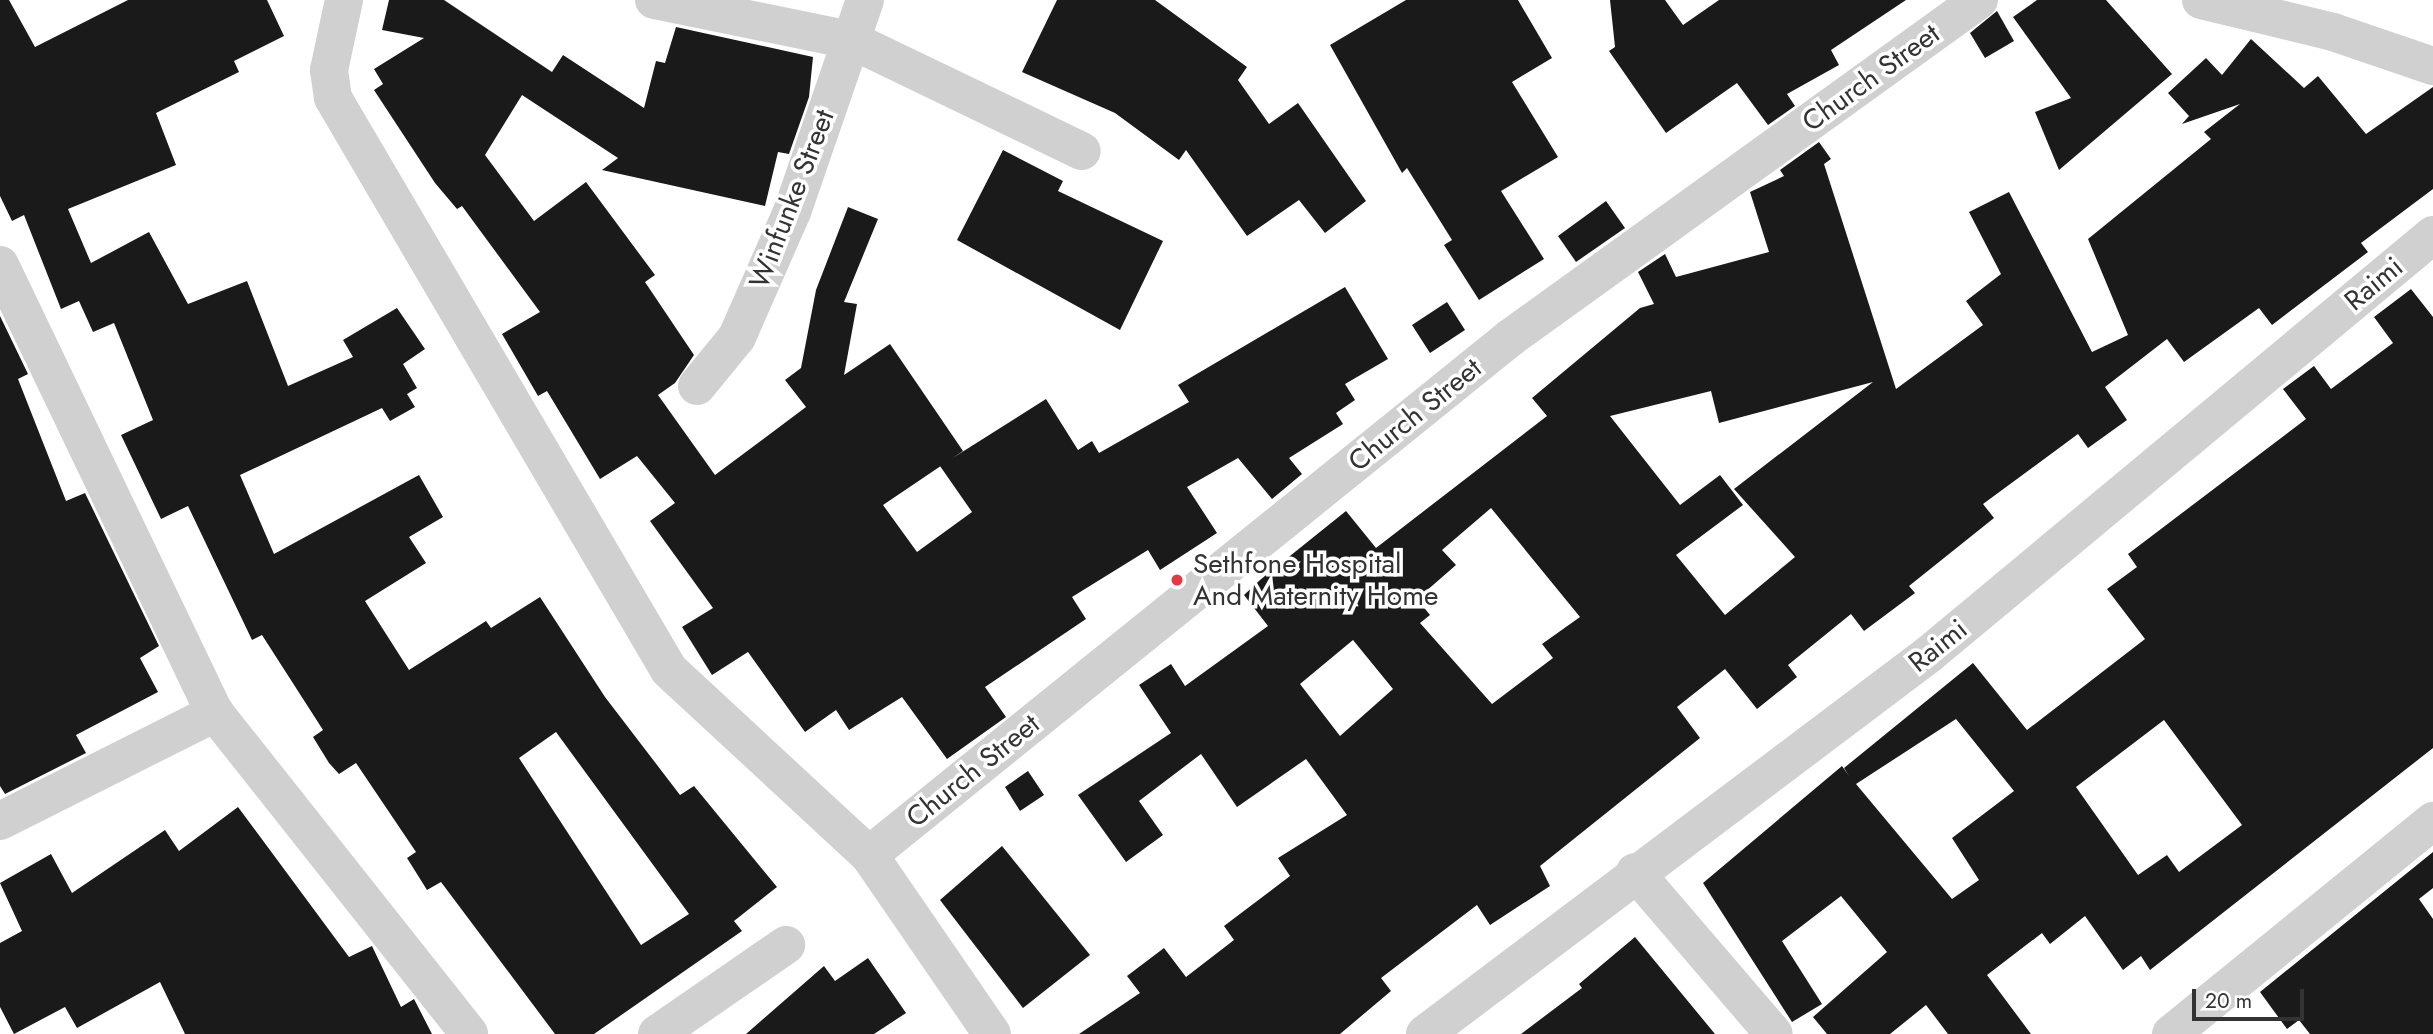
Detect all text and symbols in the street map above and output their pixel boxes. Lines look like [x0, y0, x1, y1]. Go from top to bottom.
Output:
street label: Church Street [1796, 17, 1946, 139]
street label: Winfunke Street [743, 105, 841, 293]
street label: Raimi [2338, 250, 2410, 318]
street label: Church Street [1342, 351, 1488, 479]
place label: Sethfone Hospital And Maternity Home [1193, 547, 1438, 613]
marker: Sethfone Hospital And Maternity Home [1167, 570, 1187, 590]
street label: Raimi [1902, 612, 1974, 680]
street label: Church Street [900, 707, 1046, 835]
scale bar [2195, 974, 2307, 1018]
text: 20 m [2205, 986, 2252, 1016]

